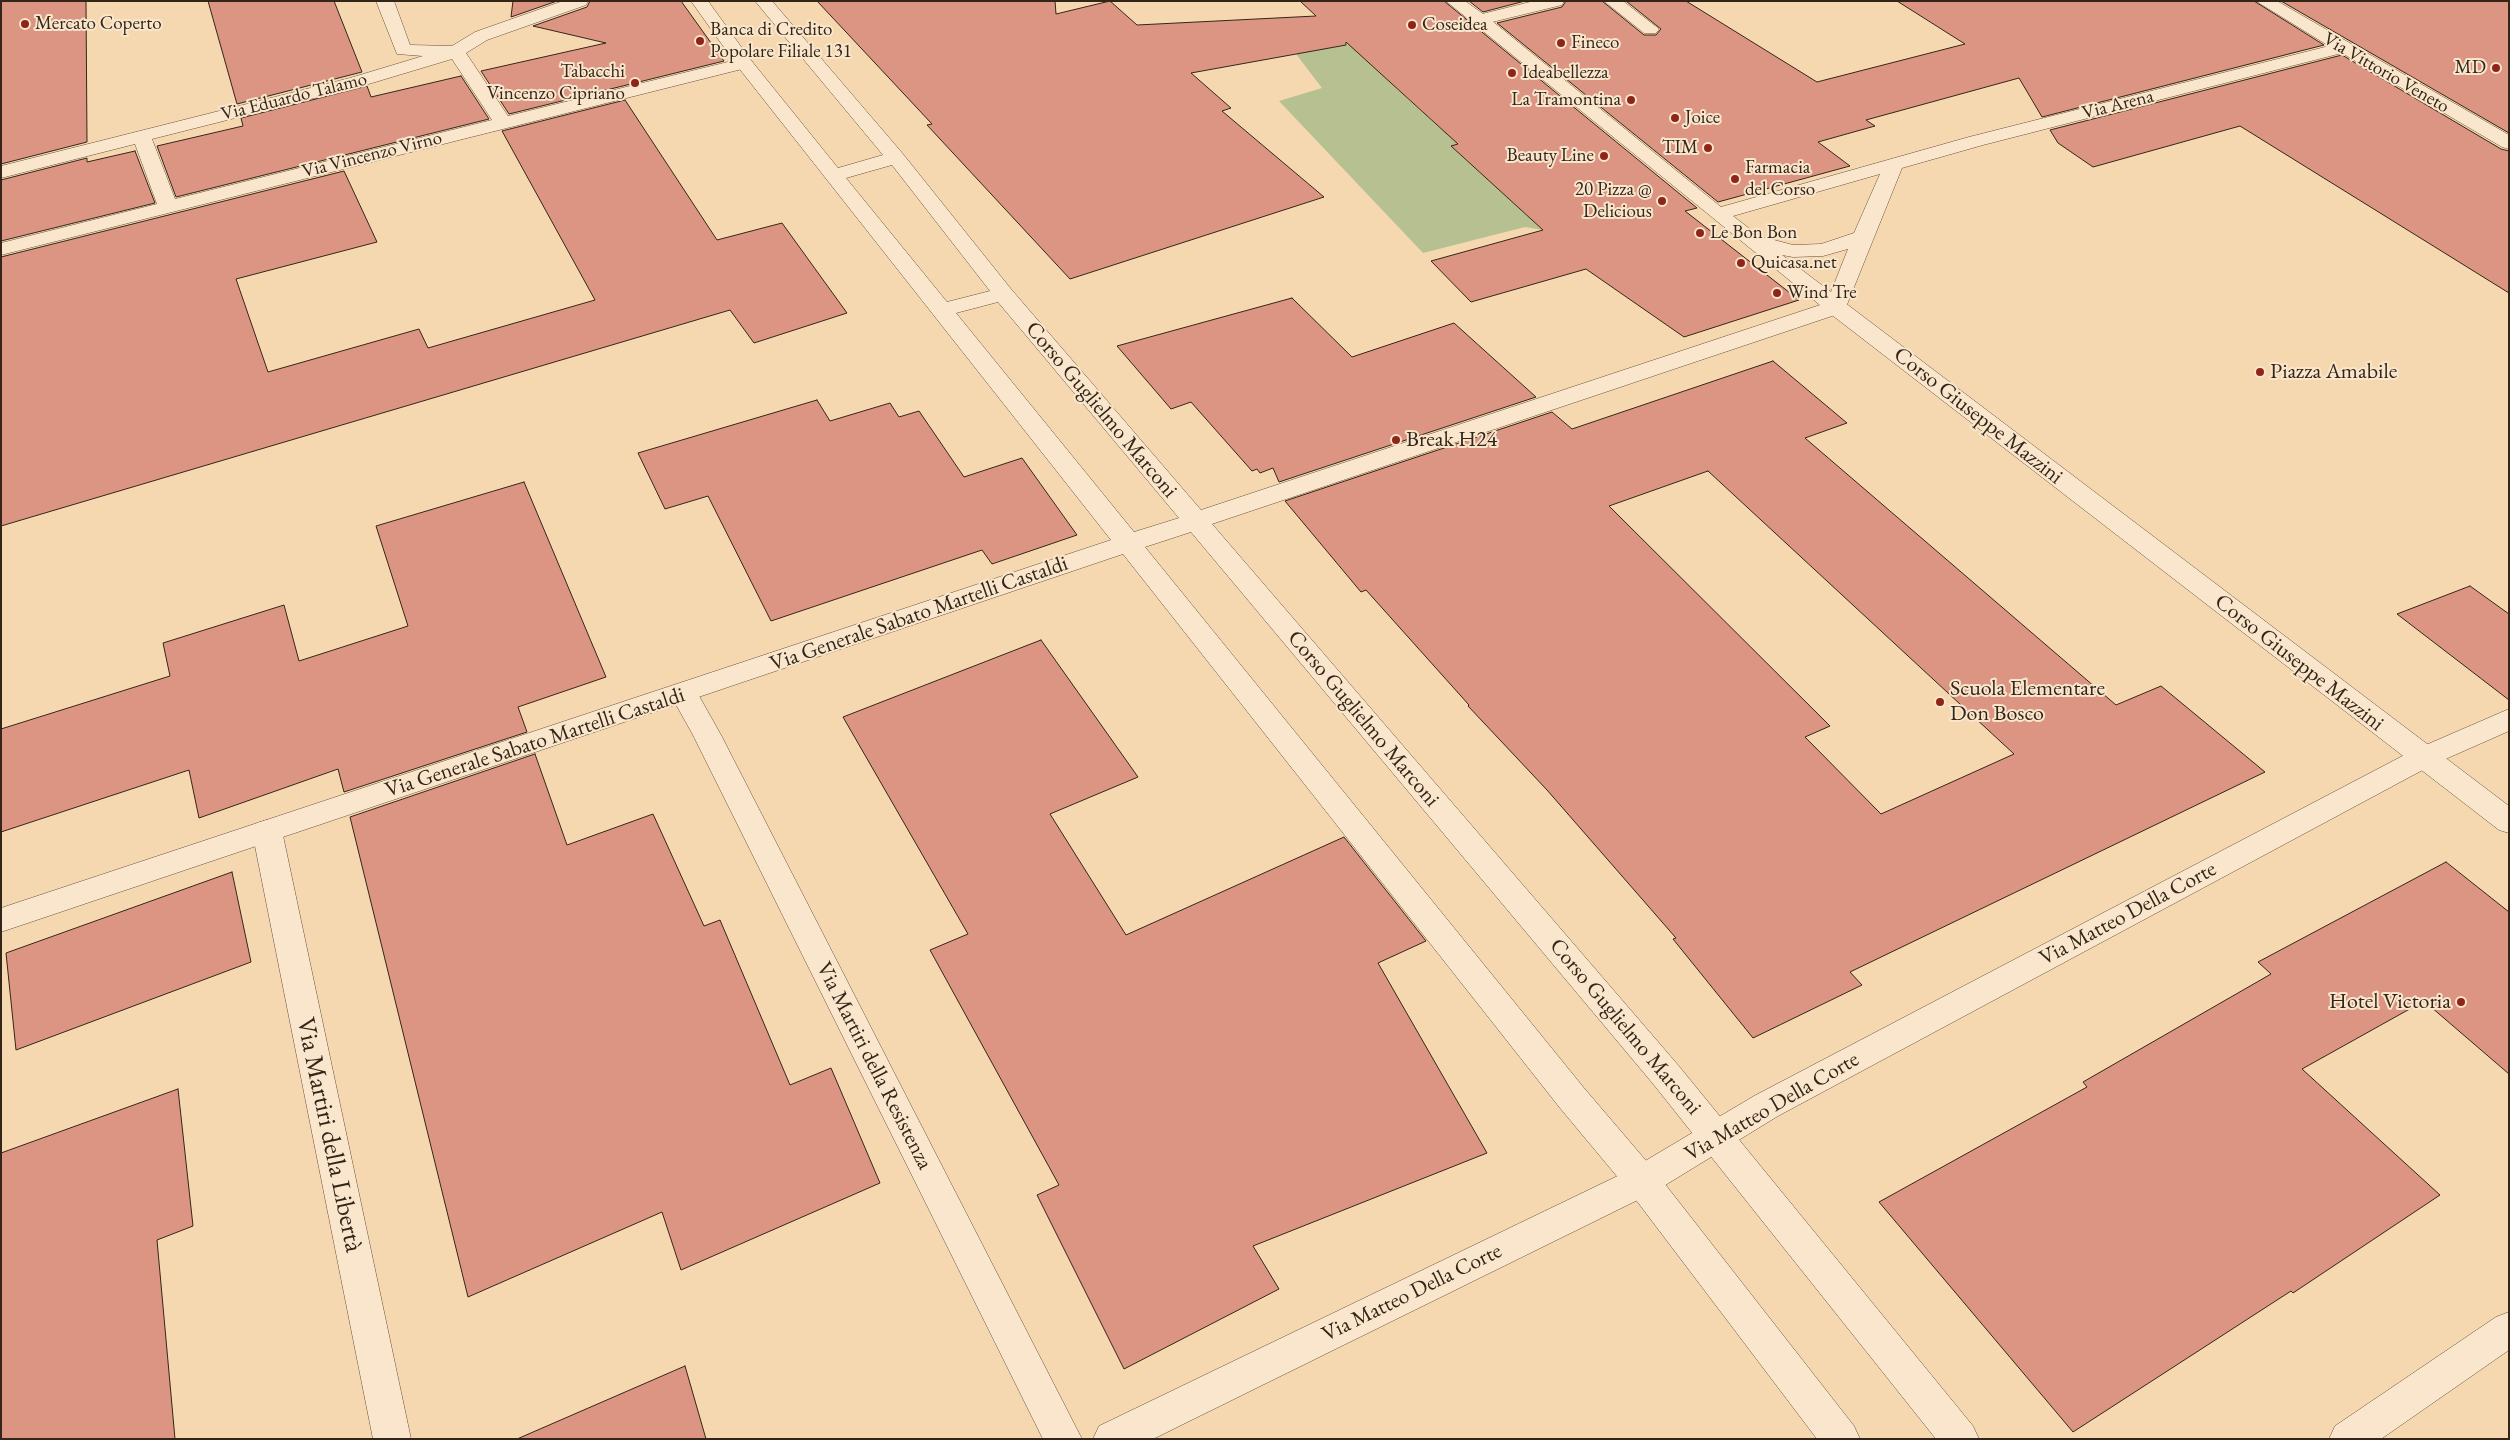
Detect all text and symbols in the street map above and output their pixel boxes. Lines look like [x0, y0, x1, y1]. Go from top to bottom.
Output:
place label: Mercato Coperto [35, 13, 162, 35]
place label: Coseidea [1422, 14, 1488, 36]
marker: Mercato Coperto [19, 18, 31, 30]
place label: Banca di Credito Popolare Filiale 131 [710, 19, 852, 63]
marker: Coseidea [1406, 19, 1418, 31]
street label: Via Vittorio Veneto [2319, 28, 2453, 118]
place label: Fineco [1571, 32, 1619, 54]
marker: Banca di Credito Popolare Filiale 131 [694, 35, 706, 47]
marker: Fineco [1555, 37, 1567, 49]
place label: MD [2455, 57, 2486, 79]
place label: Tabacchi Vincenzo Cipriano [487, 61, 625, 105]
place label: Ideabellezza [1522, 62, 1609, 84]
marker: MD [2490, 62, 2502, 74]
marker: Ideabellezza [1506, 67, 1518, 79]
street label: Via Eduardo Talamo [219, 68, 369, 126]
marker: Tabacchi Vincenzo Cipriano [629, 77, 641, 89]
street label: Via Arena [2080, 85, 2156, 125]
place label: La Tramontina [1511, 89, 1621, 111]
marker: La Tramontina [1625, 94, 1637, 106]
place label: Joice [1685, 107, 1720, 129]
marker: Joice [1669, 112, 1681, 124]
street label: Via Vincenzo Virno [300, 127, 444, 183]
place label: TIM [1662, 137, 1698, 159]
marker: TIM [1702, 142, 1714, 154]
place label: Beauty Line [1507, 145, 1594, 167]
marker: Beauty Line [1598, 150, 1610, 162]
place label: Farmacia del Corso [1745, 157, 1815, 201]
marker: Farmacia del Corso [1729, 173, 1741, 185]
place label: 20 Pizza @ Delicious [1575, 179, 1652, 223]
marker: 20 Pizza @ Delicious [1656, 195, 1668, 207]
place label: Le Bon Bon [1710, 222, 1797, 244]
marker: Le Bon Bon [1694, 227, 1706, 239]
place label: Quicasa.net [1751, 252, 1837, 274]
marker: Quicasa.net [1735, 257, 1747, 269]
place label: Wind Tre [1787, 282, 1857, 304]
marker: Wind Tre [1771, 287, 1783, 299]
street label: Corso Guglielmo Marconi [1019, 316, 1183, 504]
street label: Corso Giuseppe Mazzini [1888, 342, 2068, 490]
place label: Piazza Amabile [2270, 359, 2397, 385]
marker: Piazza Amabile [2254, 366, 2266, 378]
place label: Break H24 [1406, 427, 1497, 453]
marker: Break H24 [1390, 434, 1402, 446]
street label: Via Generale Sabato Martelli Castaldi [767, 551, 1071, 677]
street label: Corso Giuseppe Mazzini [2209, 589, 2389, 737]
street label: Corso Guglielmo Marconi [1281, 625, 1445, 813]
place label: Scuola Elementare Don Bosco [1950, 676, 2105, 728]
street label: Via Generale Sabato Martelli Castaldi [382, 682, 688, 804]
marker: Scuola Elementare Don Bosco [1934, 696, 1946, 708]
street label: Via Matteo Della Corte [2035, 856, 2221, 972]
street label: Corso Guglielmo Marconi [1543, 933, 1707, 1121]
street label: Via Martiri della Resistenza [810, 958, 938, 1174]
place label: Hotel Victoria [2329, 989, 2451, 1015]
marker: Hotel Victoria [2455, 996, 2467, 1008]
street label: Via Martiri della Libertà [289, 1015, 369, 1255]
street label: Via Matteo Della Corte [1680, 1046, 1864, 1168]
street label: Via Matteo Della Corte [1318, 1238, 1506, 1348]

